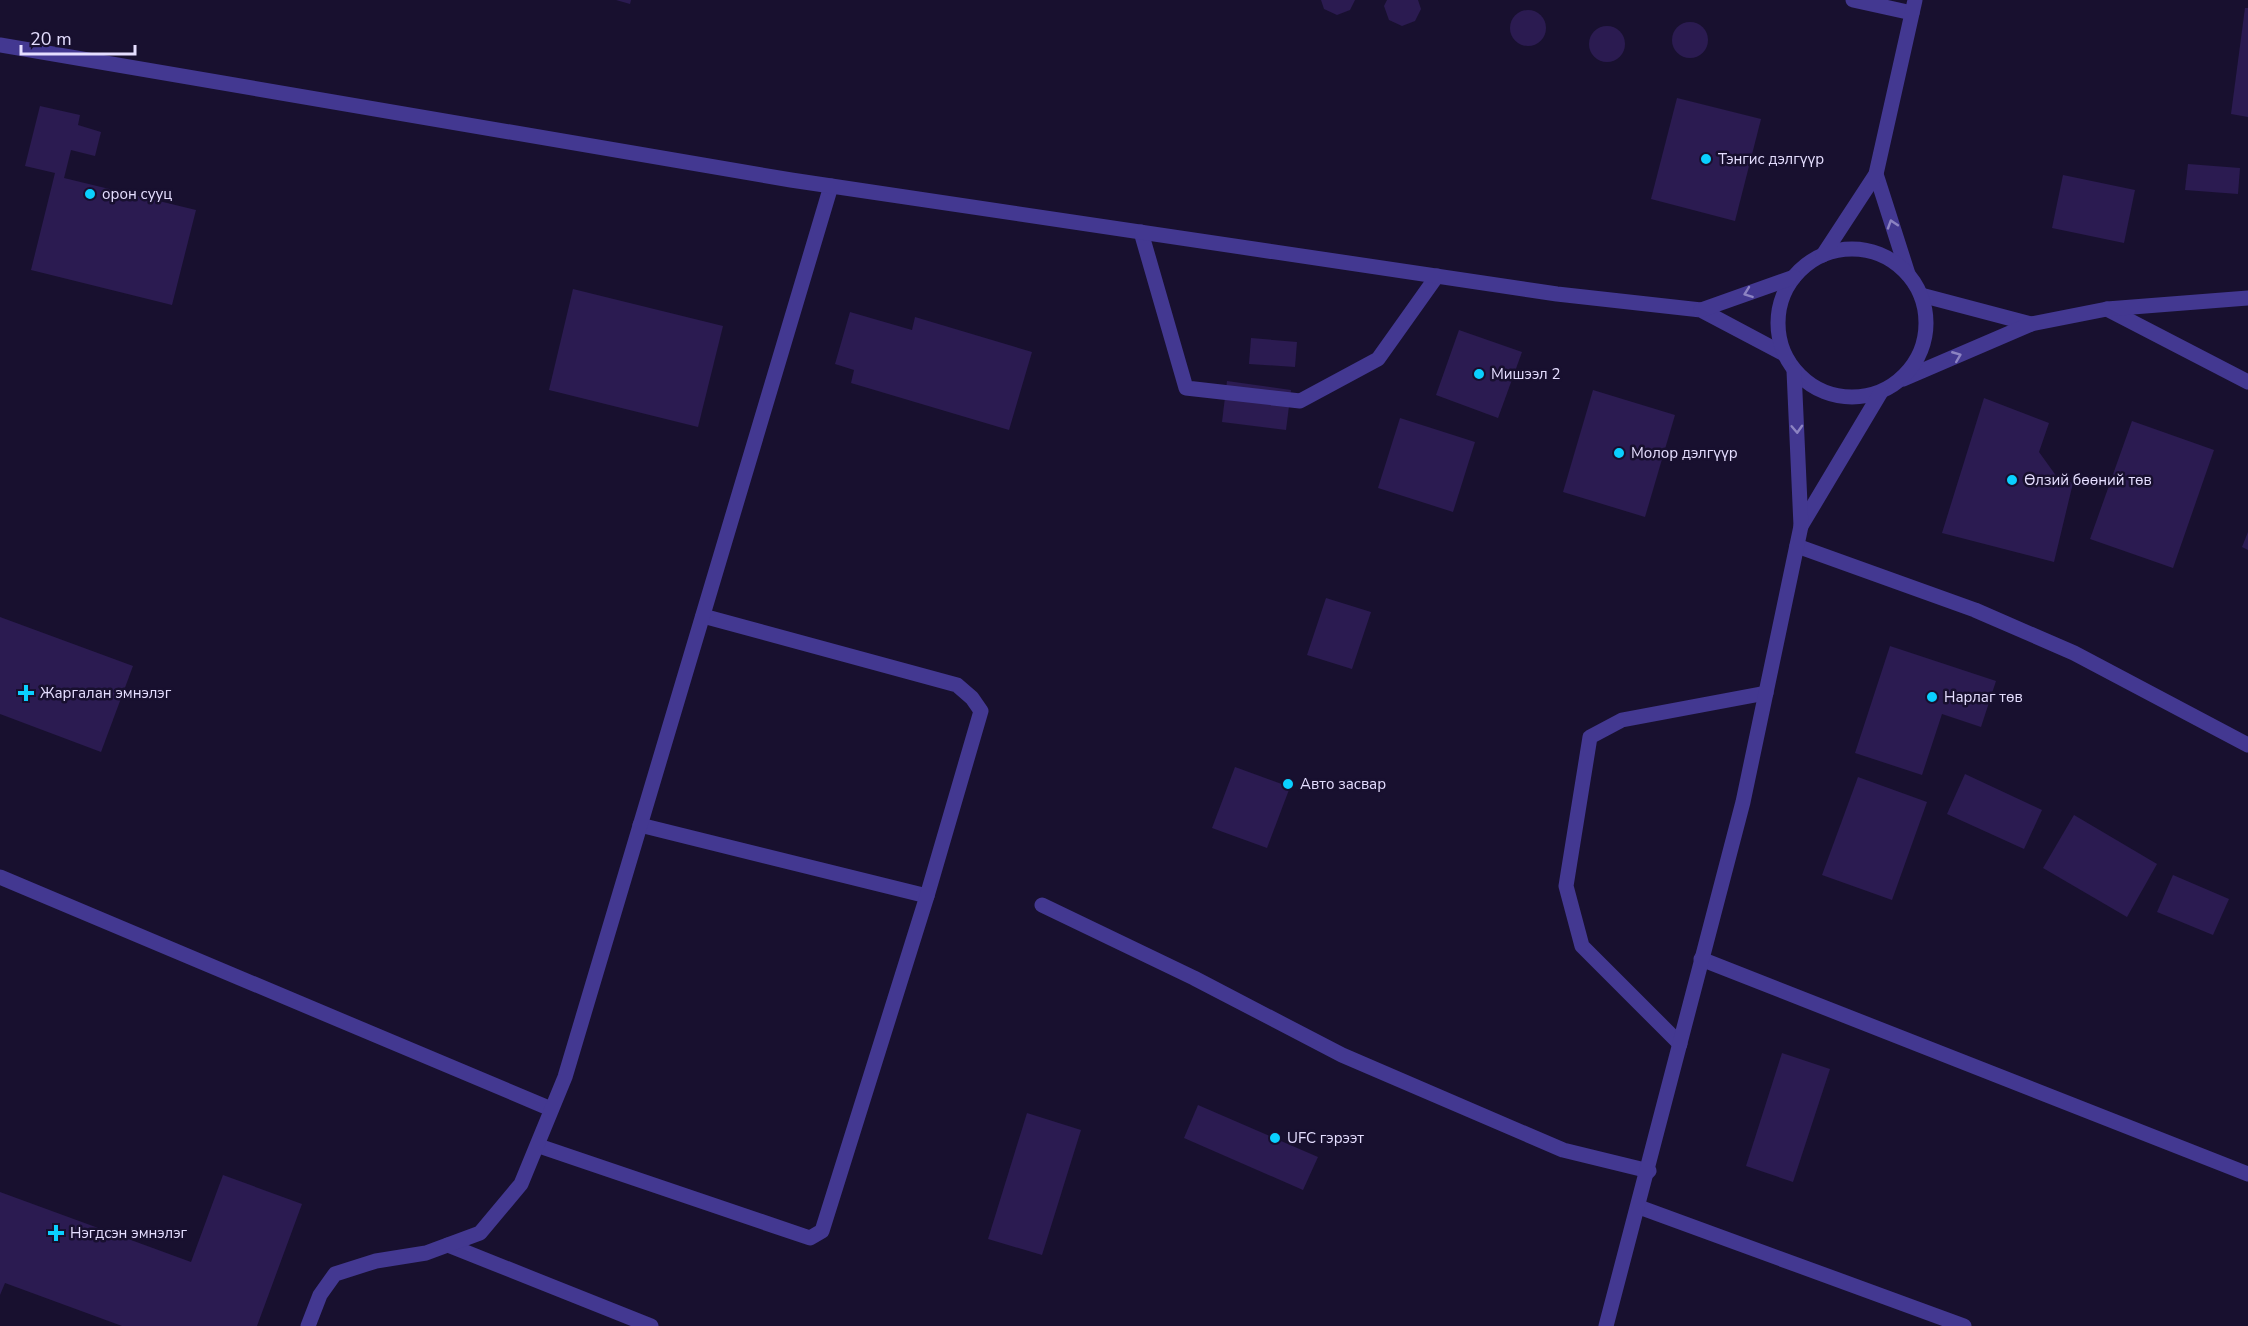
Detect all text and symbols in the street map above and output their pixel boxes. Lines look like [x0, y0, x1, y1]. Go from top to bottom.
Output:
scale bar [21, 18, 135, 56]
text: 20 m [30, 27, 72, 51]
place label: Тэнгис дэлгүүр [1718, 149, 1824, 169]
marker: Тэнгис дэлгүүр [1699, 152, 1713, 166]
place label: орон сууц [102, 184, 172, 204]
marker: орон сууц [83, 187, 97, 201]
one-way arrow [1886, 219, 1899, 230]
one-way arrow [1743, 286, 1754, 299]
one-way arrow [1951, 351, 1962, 363]
place label: Мишээл 2 [1491, 364, 1561, 384]
marker: Мишээл 2 [1472, 367, 1486, 381]
one-way arrow [1791, 425, 1804, 434]
place label: Молор дэлгүүр [1631, 443, 1738, 463]
marker: Молор дэлгүүр [1612, 446, 1626, 460]
place label: Өлзий бөөний төв [2024, 470, 2152, 490]
marker: Өлзий бөөний төв [2005, 473, 2019, 487]
place label: Жаргалан эмнэлэг [40, 683, 172, 703]
marker: Жаргалан эмнэлэг [17, 684, 35, 702]
place label: Нарлаг төв [1944, 687, 2023, 707]
marker: Нарлаг төв [1925, 690, 1939, 704]
place label: Авто засвар [1300, 774, 1386, 794]
marker: Авто засвар [1281, 777, 1295, 791]
place label: UFC гэрээт [1287, 1128, 1364, 1148]
marker: UFC гэрээт [1268, 1131, 1282, 1145]
place label: Нэгдсэн эмнэлэг [70, 1223, 187, 1243]
marker: Нэгдсэн эмнэлэг [47, 1224, 65, 1242]

